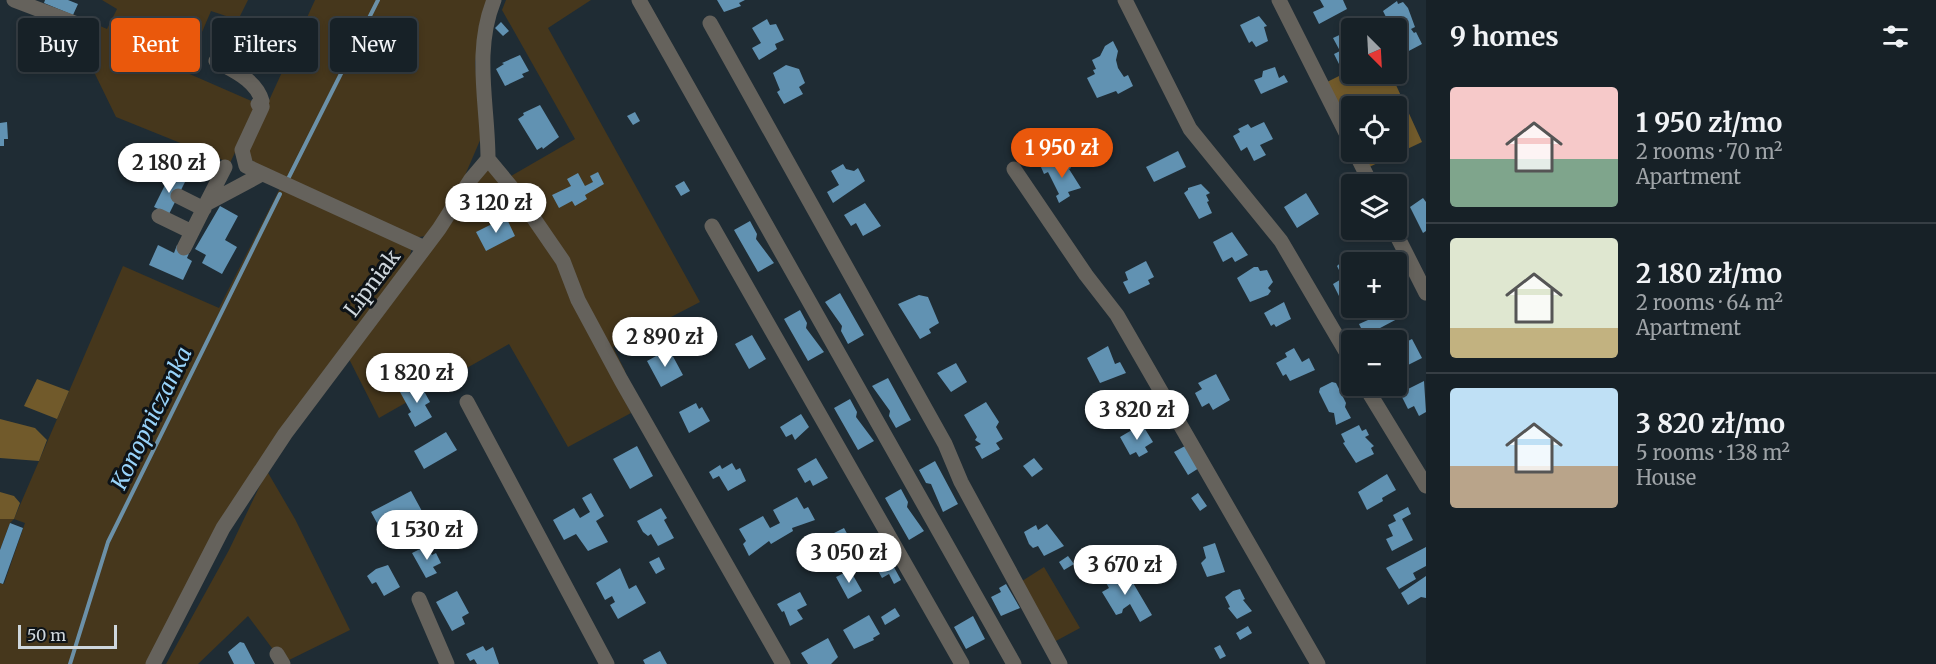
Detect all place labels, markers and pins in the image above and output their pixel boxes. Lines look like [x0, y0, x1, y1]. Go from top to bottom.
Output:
pin: 1 950 zł [1000, 128, 1124, 179]
pin: 2 180 zł [107, 143, 231, 194]
pin: 3 120 zł [434, 183, 558, 234]
pin: 2 890 zł [603, 317, 727, 368]
pin: 1 820 zł [355, 353, 479, 404]
pin: 3 820 zł [1075, 390, 1199, 441]
pin: 1 530 zł [365, 510, 489, 561]
pin: 3 050 zł [787, 533, 911, 584]
pin: 3 670 zł [1063, 545, 1187, 596]

